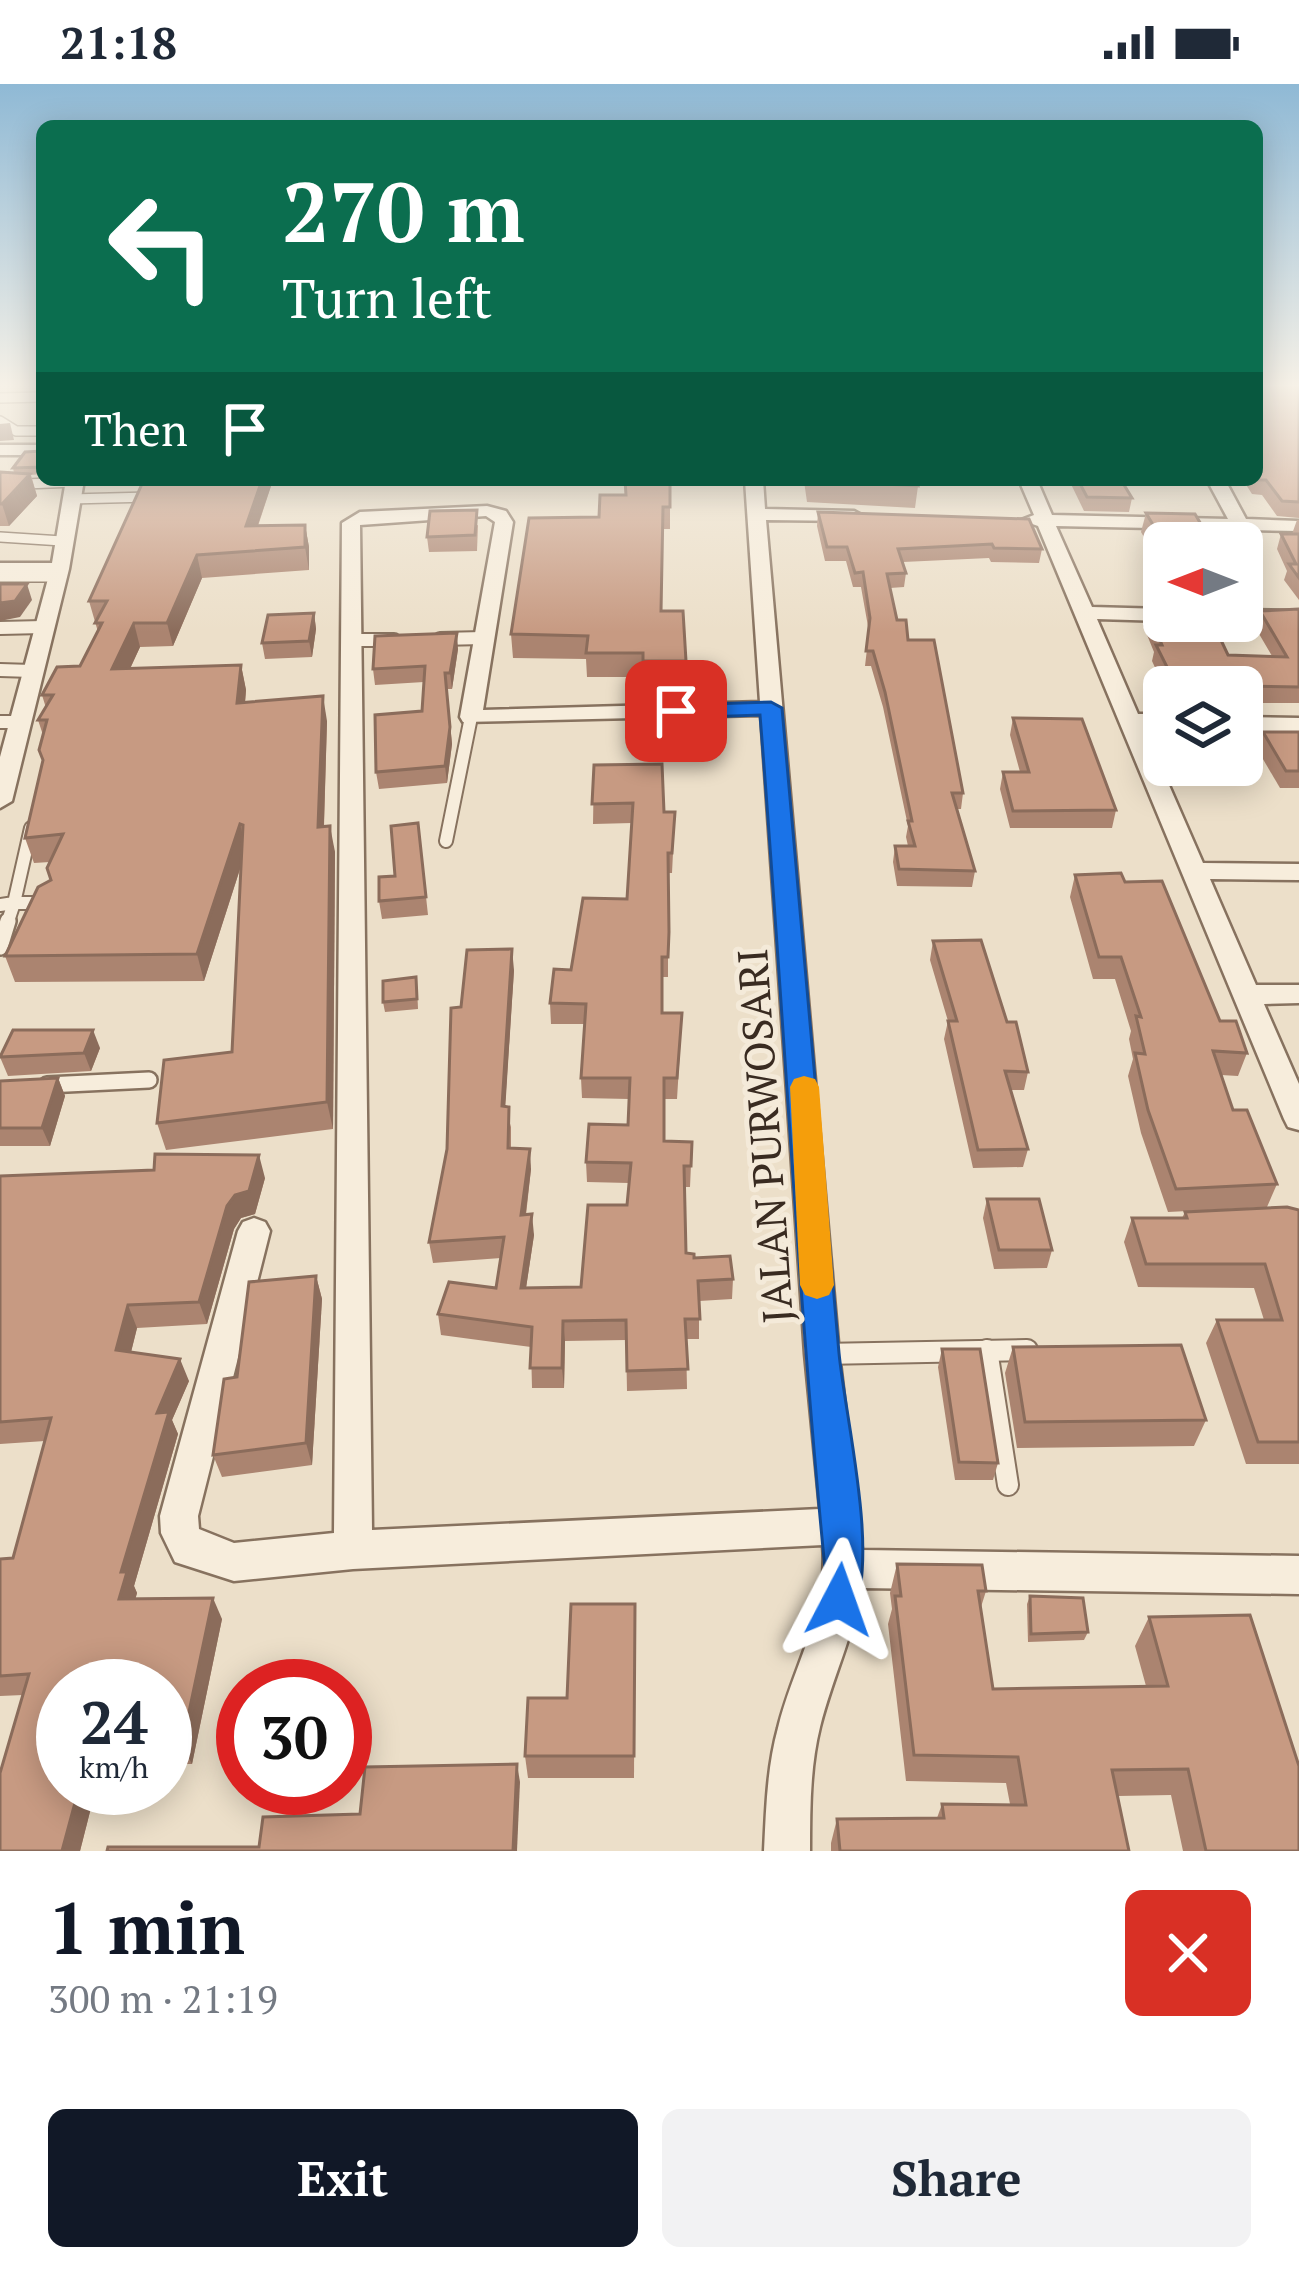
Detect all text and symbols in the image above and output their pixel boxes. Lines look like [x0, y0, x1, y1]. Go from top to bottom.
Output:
text: 21:18 [60, 12, 177, 72]
text: 270 m [282, 155, 525, 266]
icon: left [84, 168, 240, 324]
text: Turn left [282, 262, 492, 333]
icon: arrive [212, 396, 278, 462]
text: Then [84, 399, 188, 459]
north arrow [1143, 522, 1263, 642]
map controls [1143, 522, 1263, 786]
pin [625, 660, 727, 762]
button: layers [1143, 666, 1263, 786]
icon: arrive [643, 678, 709, 744]
street label: JALAN PURWOSARI [723, 947, 805, 1325]
position arrow [776, 1537, 902, 1663]
speed limit sign: 30 [216, 1659, 372, 1815]
text: 24 [80, 1682, 148, 1761]
text: km/h [79, 1747, 149, 1787]
text: 1 min [48, 1879, 245, 1975]
button: close [1125, 1890, 1251, 2016]
text: 300 m · 21:19 [48, 1972, 278, 2024]
button: Exit [48, 2109, 638, 2247]
button: Share [662, 2109, 1251, 2247]

